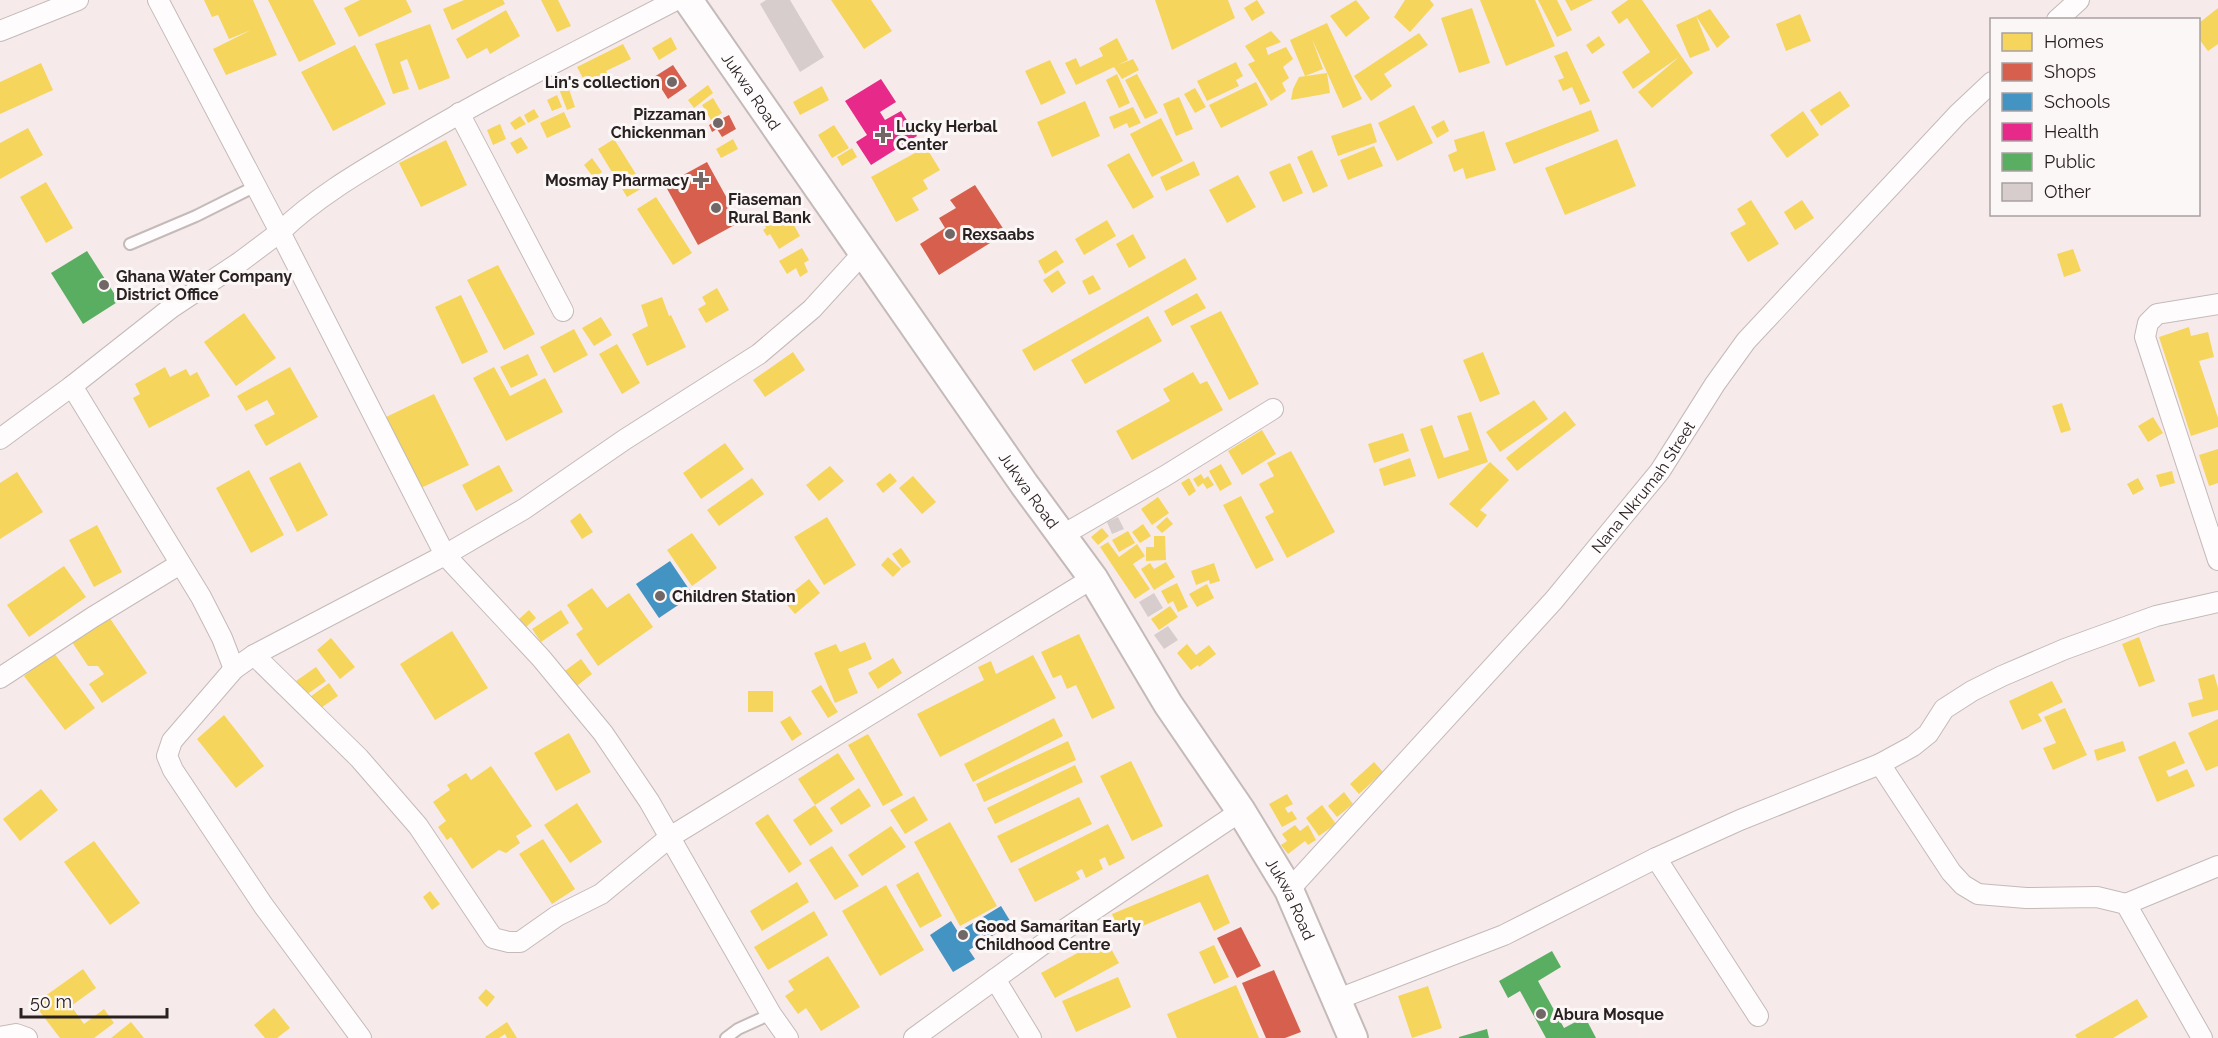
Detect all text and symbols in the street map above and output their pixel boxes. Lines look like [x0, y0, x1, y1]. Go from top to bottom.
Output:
legend [1990, 18, 2200, 216]
text: Homes [2044, 31, 2104, 52]
street label: Jukwa Road [718, 49, 785, 133]
text: Shops [2044, 61, 2096, 82]
place label: Lin's collection [545, 73, 660, 92]
marker: Lin's collection [665, 75, 679, 89]
text: Schools [2044, 91, 2111, 112]
place label: Pizzaman Chickenman [611, 105, 706, 142]
marker: Pizzaman Chickenman [711, 116, 725, 130]
place label: Lucky Herbal Center [896, 117, 998, 154]
text: Health [2044, 121, 2099, 142]
marker: Lucky Herbal Center [874, 126, 892, 144]
text: Public [2044, 151, 2096, 172]
place label: Mosmay Pharmacy [545, 171, 689, 190]
marker: Mosmay Pharmacy [694, 173, 708, 187]
text: Other [2044, 181, 2092, 202]
place label: Fiaseman Rural Bank [728, 190, 811, 227]
marker: Fiaseman Rural Bank [709, 201, 723, 215]
place label: Rexsaabs [962, 225, 1034, 244]
marker: Rexsaabs [943, 227, 957, 241]
place label: Ghana Water Company District Office [116, 267, 292, 304]
marker: Ghana Water Company District Office [97, 278, 111, 292]
street label: Nana Nkrumah Street [1587, 417, 1699, 557]
street label: Jukwa Road [995, 448, 1063, 532]
place label: Children Station [672, 587, 796, 606]
marker: Children Station [653, 589, 667, 603]
street label: Jukwa Road [1262, 854, 1319, 943]
place label: Good Samaritan Early Childhood Centre [975, 917, 1141, 954]
marker: Good Samaritan Early Childhood Centre [956, 928, 970, 942]
scale bar [21, 981, 166, 1019]
text: 50 m [30, 991, 72, 1012]
place label: Abura Mosque [1553, 1005, 1664, 1024]
marker: Abura Mosque [1534, 1007, 1548, 1021]

